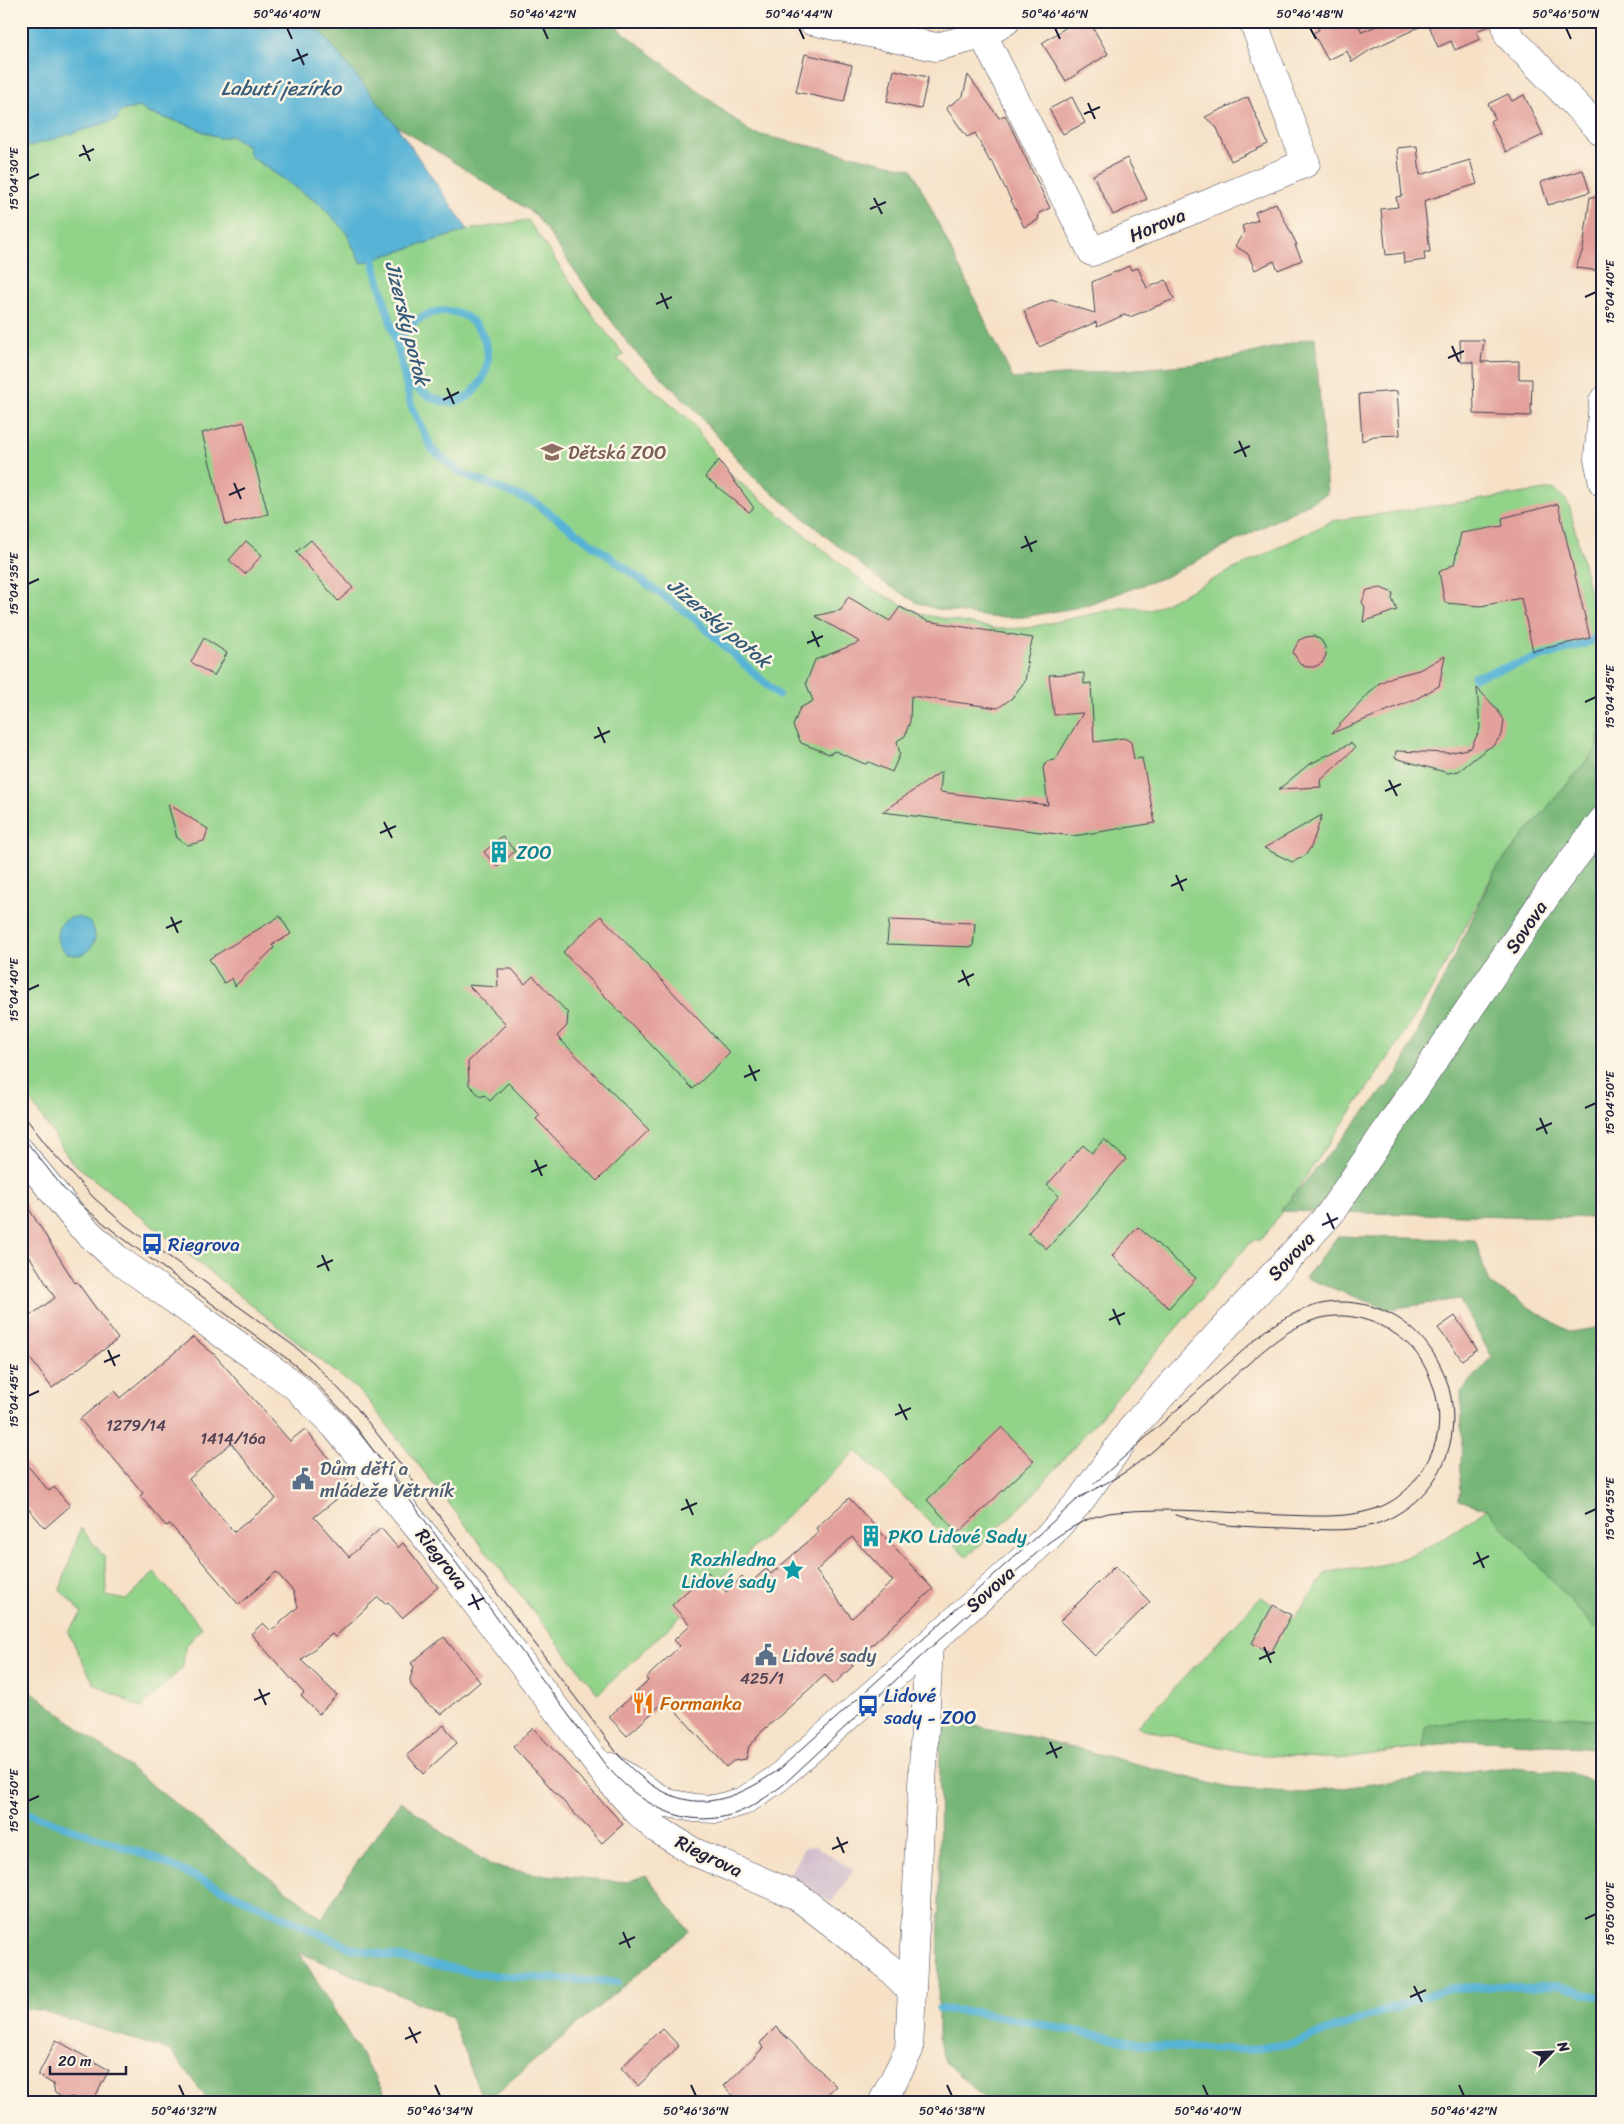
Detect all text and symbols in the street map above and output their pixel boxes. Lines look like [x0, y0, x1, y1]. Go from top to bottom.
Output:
text: 50°46'40"N [253, 3, 321, 25]
text: 50°46'42"N [510, 3, 577, 25]
text: 50°46'44"N [765, 3, 833, 25]
text: 50°46'46"N [1022, 3, 1089, 25]
text: 50°46'48"N [1277, 3, 1344, 25]
text: 50°46'50"N [1532, 3, 1600, 25]
water label: Labutí jezírko [221, 71, 343, 106]
text: 15°04'30"E [3, 146, 25, 210]
street label: Horova [1123, 198, 1191, 252]
water label: Jizerský potok [375, 257, 440, 391]
text: 15°04'40"E [1599, 259, 1621, 324]
place label: Dětská ZOO [568, 436, 667, 469]
school or university icon: Dětská ZOO [539, 439, 565, 465]
text: 15°04'35"E [3, 551, 25, 615]
water label: Jizerský potok [659, 569, 781, 679]
text: 15°04'45"E [1599, 664, 1621, 729]
place label: ZOO [516, 836, 552, 869]
building icon: ZOO [486, 839, 512, 865]
street label: Sovova [1496, 893, 1556, 960]
text: 15°04'40"E [3, 957, 25, 1022]
text: 15°04'50"E [1599, 1070, 1621, 1135]
street label: Sovova [1259, 1223, 1323, 1289]
place label: Riegrova [168, 1228, 240, 1261]
bus stop icon: Riegrova [139, 1231, 165, 1257]
text: 15°04'45"E [3, 1363, 25, 1428]
house number: 1279/14 [106, 1411, 166, 1440]
house number: 1414/16a [200, 1424, 266, 1453]
place label: Dům dětí a mládeže Větrník [320, 1452, 455, 1507]
public building icon: Dům dětí a mládeže Větrník [290, 1466, 316, 1492]
text: 15°04'55"E [1599, 1476, 1621, 1541]
place label: PKO Lidové Sady [888, 1520, 1027, 1553]
street label: Riegrova [407, 1521, 477, 1598]
building icon: PKO Lidové Sady [858, 1523, 884, 1549]
place label: Rozhledna Lidové sady [682, 1543, 776, 1598]
place icon: Rozhledna Lidové sady [780, 1557, 806, 1583]
street label: Sovova [957, 1557, 1023, 1621]
place label: Lidové sady [782, 1639, 877, 1672]
public building icon: Lidové sady [753, 1642, 779, 1668]
house number: 425/1 [740, 1664, 784, 1693]
place label: Lidové sady - ZOO [883, 1679, 977, 1734]
place label: Formanka [660, 1687, 742, 1720]
restaurant icon: Formanka [630, 1690, 656, 1716]
bus stop icon: Lidové sady - ZOO [855, 1693, 881, 1719]
text: 15°04'50"E [3, 1768, 25, 1833]
street label: Riegrova [670, 1825, 749, 1887]
text: 15°05'00"E [1599, 1881, 1621, 1946]
north arrow [1526, 2026, 1576, 2076]
text: N [1550, 2036, 1577, 2057]
scale bar [50, 2044, 126, 2076]
text: 20 m [58, 2048, 92, 2074]
text: 50°46'32"N [151, 2100, 218, 2122]
text: 50°46'34"N [407, 2100, 474, 2122]
text: 50°46'36"N [663, 2100, 729, 2122]
text: 50°46'38"N [919, 2100, 986, 2122]
text: 50°46'40"N [1174, 2100, 1242, 2122]
text: 50°46'42"N [1431, 2100, 1498, 2122]

